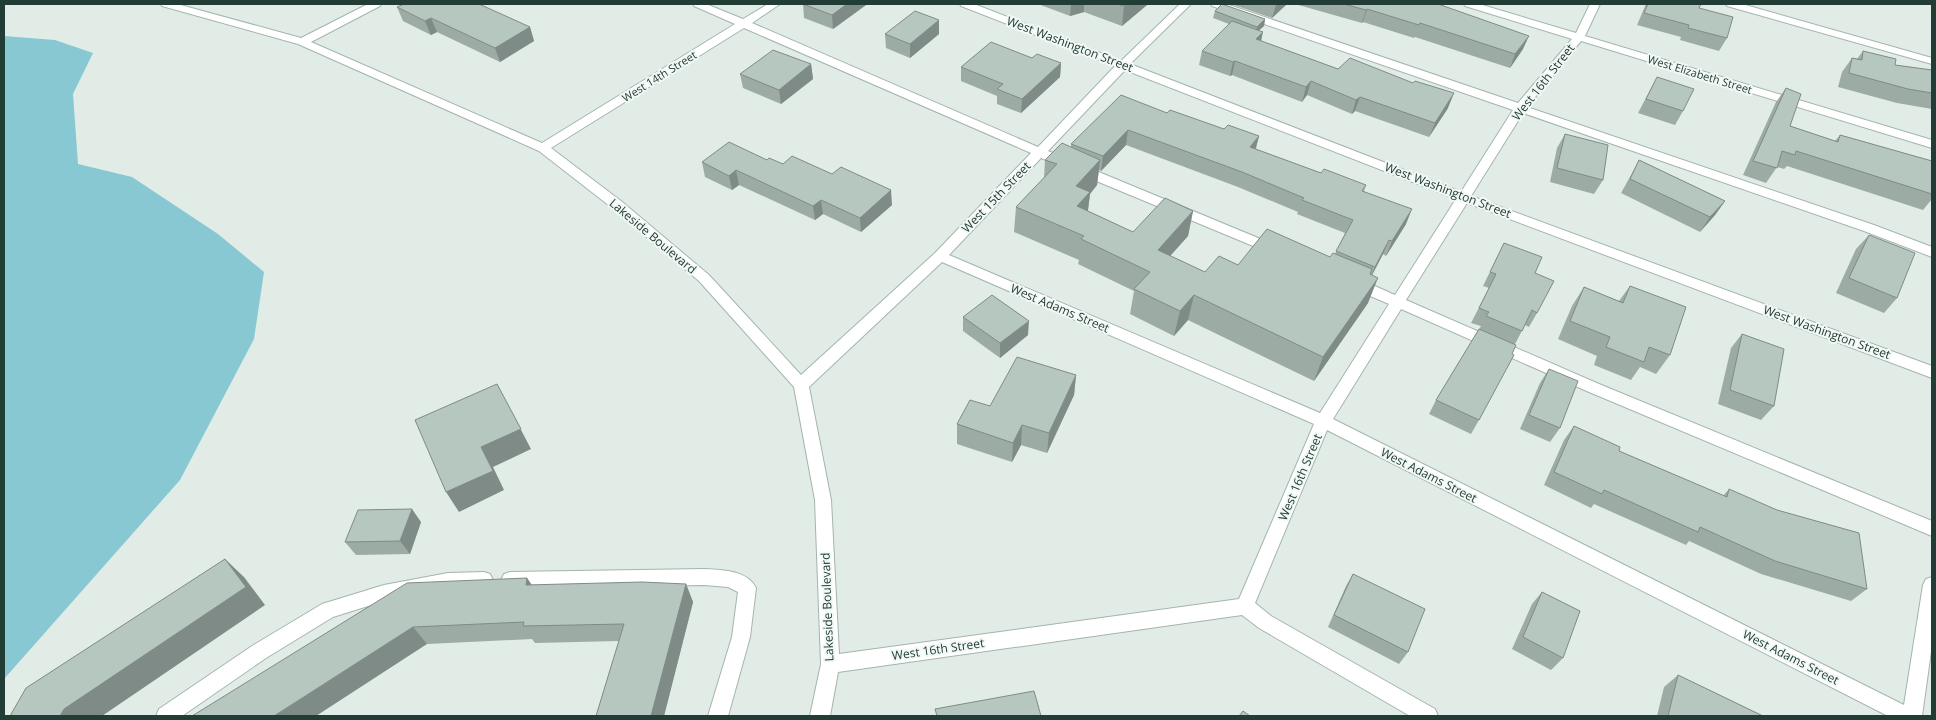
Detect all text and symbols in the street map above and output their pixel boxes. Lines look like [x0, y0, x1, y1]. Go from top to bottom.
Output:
street label: West Washington Street [1004, 12, 1136, 76]
street label: West 16th Street [1508, 40, 1578, 124]
street label: West 14th Street [619, 47, 699, 105]
street label: West Elizabeth Street [1646, 51, 1754, 97]
street label: West 15th Street [958, 158, 1034, 236]
street label: West Washington Street [1382, 158, 1514, 222]
street label: Lakeside Boulevard [606, 194, 700, 278]
street label: West Adams Street [1008, 279, 1112, 337]
street label: West Washington Street [1761, 301, 1893, 363]
street label: West 16th Street [1274, 431, 1326, 523]
street label: West Adams Street [1378, 443, 1480, 507]
street label: Lakeside Boulevard [817, 552, 837, 662]
street label: West Adams Street [1740, 625, 1842, 689]
street label: West 16th Street [891, 634, 985, 664]

